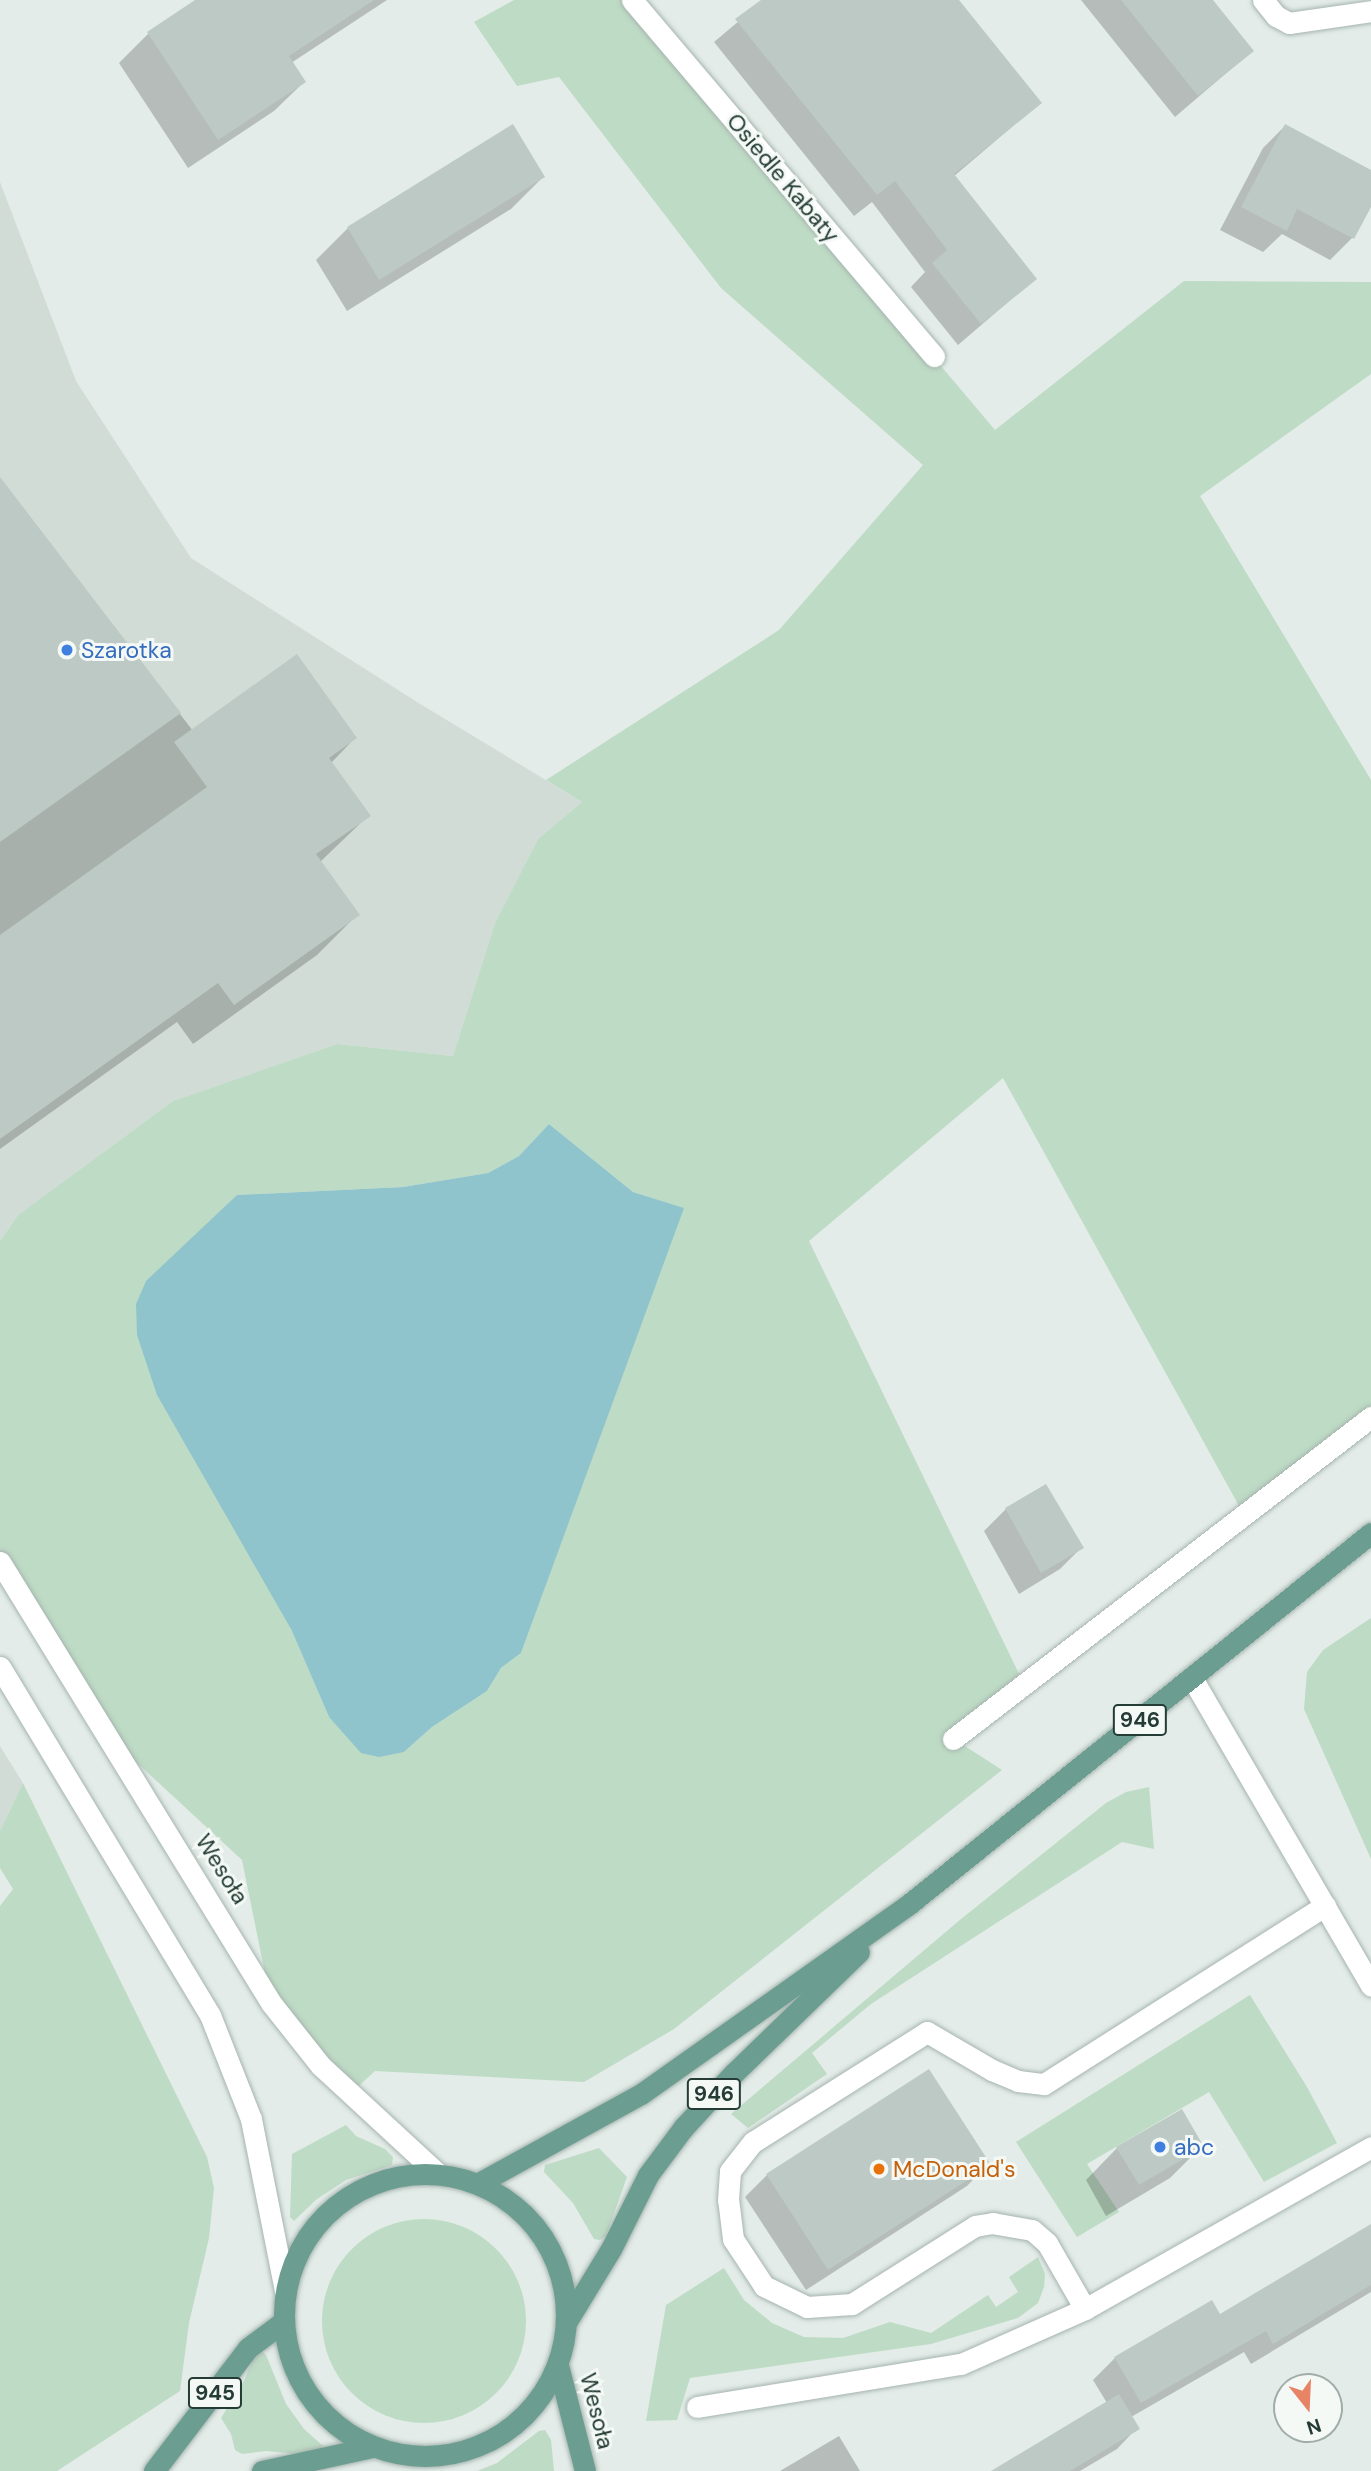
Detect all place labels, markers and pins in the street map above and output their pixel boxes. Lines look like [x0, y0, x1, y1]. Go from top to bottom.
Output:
place label: Szarotka [81, 636, 172, 664]
marker: Szarotka [59, 642, 75, 658]
place label: abc [1174, 2133, 1214, 2161]
marker: abc [1152, 2139, 1168, 2155]
place label: McDonald's [893, 2155, 1015, 2183]
marker: McDonald's [871, 2161, 887, 2177]

